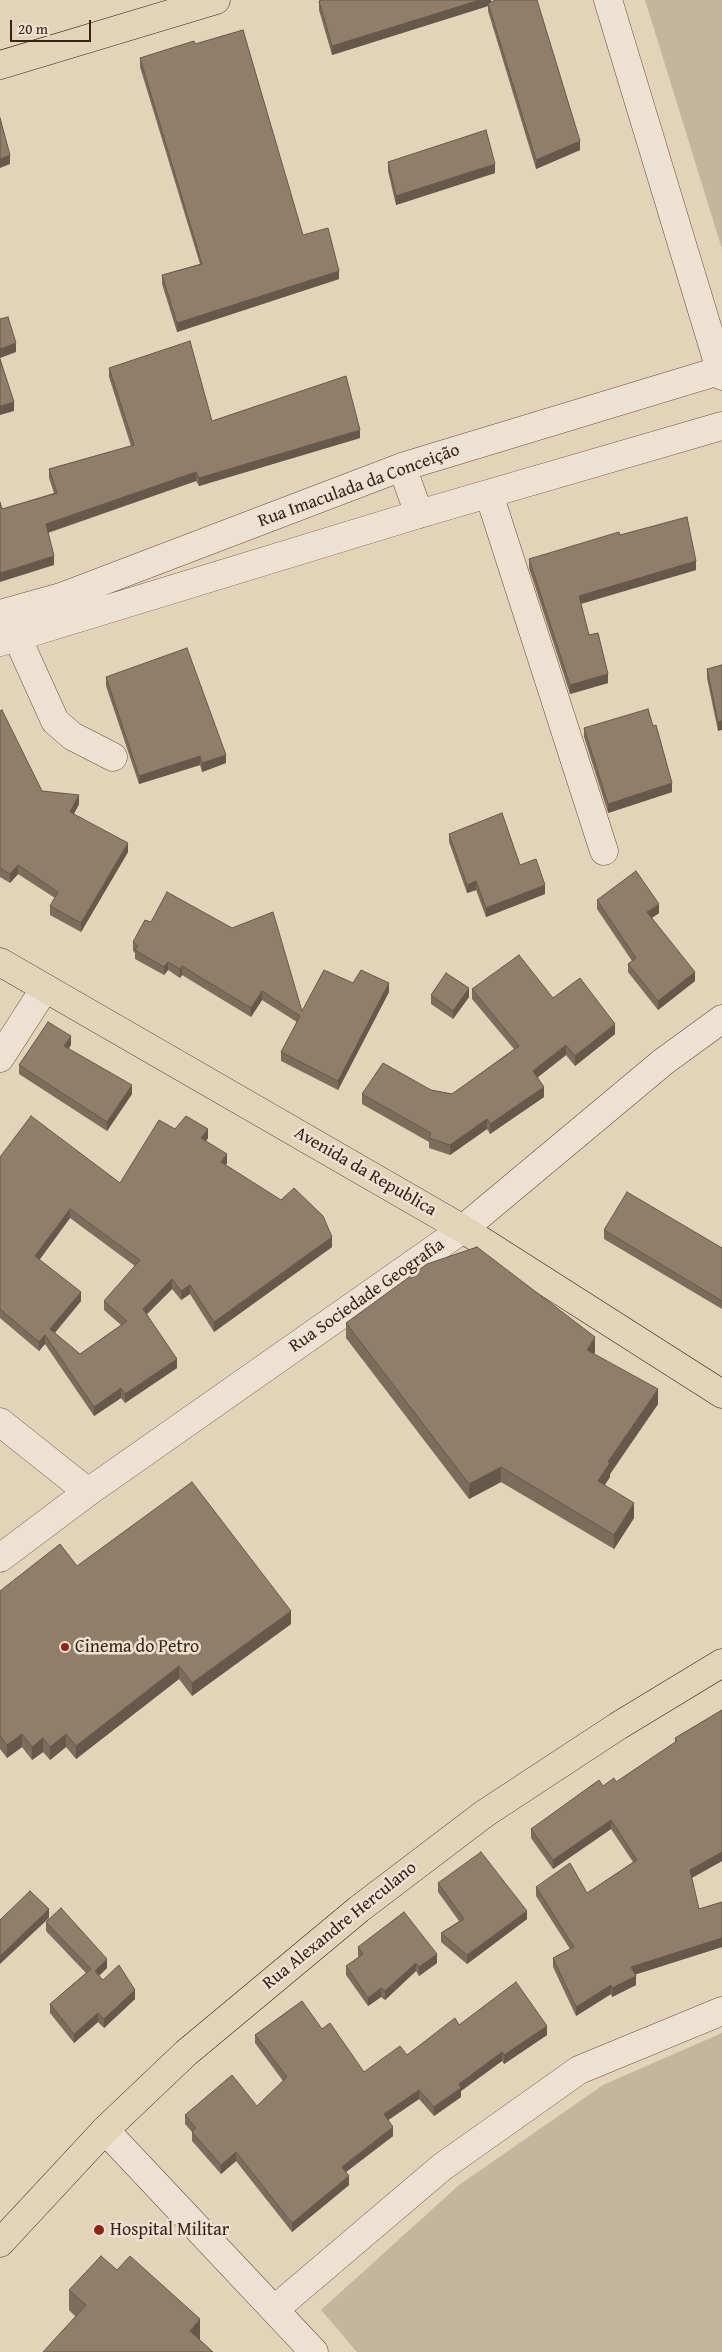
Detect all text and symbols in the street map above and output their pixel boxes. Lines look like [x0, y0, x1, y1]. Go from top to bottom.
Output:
scale bar [12, 10, 94, 42]
text: 20 m [18, 18, 48, 39]
street label: Rua Imaculada da Conceição [255, 439, 463, 533]
street label: Avenida da Republica [290, 1123, 440, 1221]
street label: Rua Sociedade Geografia [285, 1234, 449, 1358]
place label: Cinema do Petro [75, 1636, 199, 1658]
marker: Cinema do Petro [59, 1641, 71, 1653]
street label: Rua Alexandre Herculano [259, 1857, 421, 1995]
place label: Hospital Militar [110, 2219, 229, 2241]
marker: Hospital Militar [92, 2223, 106, 2237]

